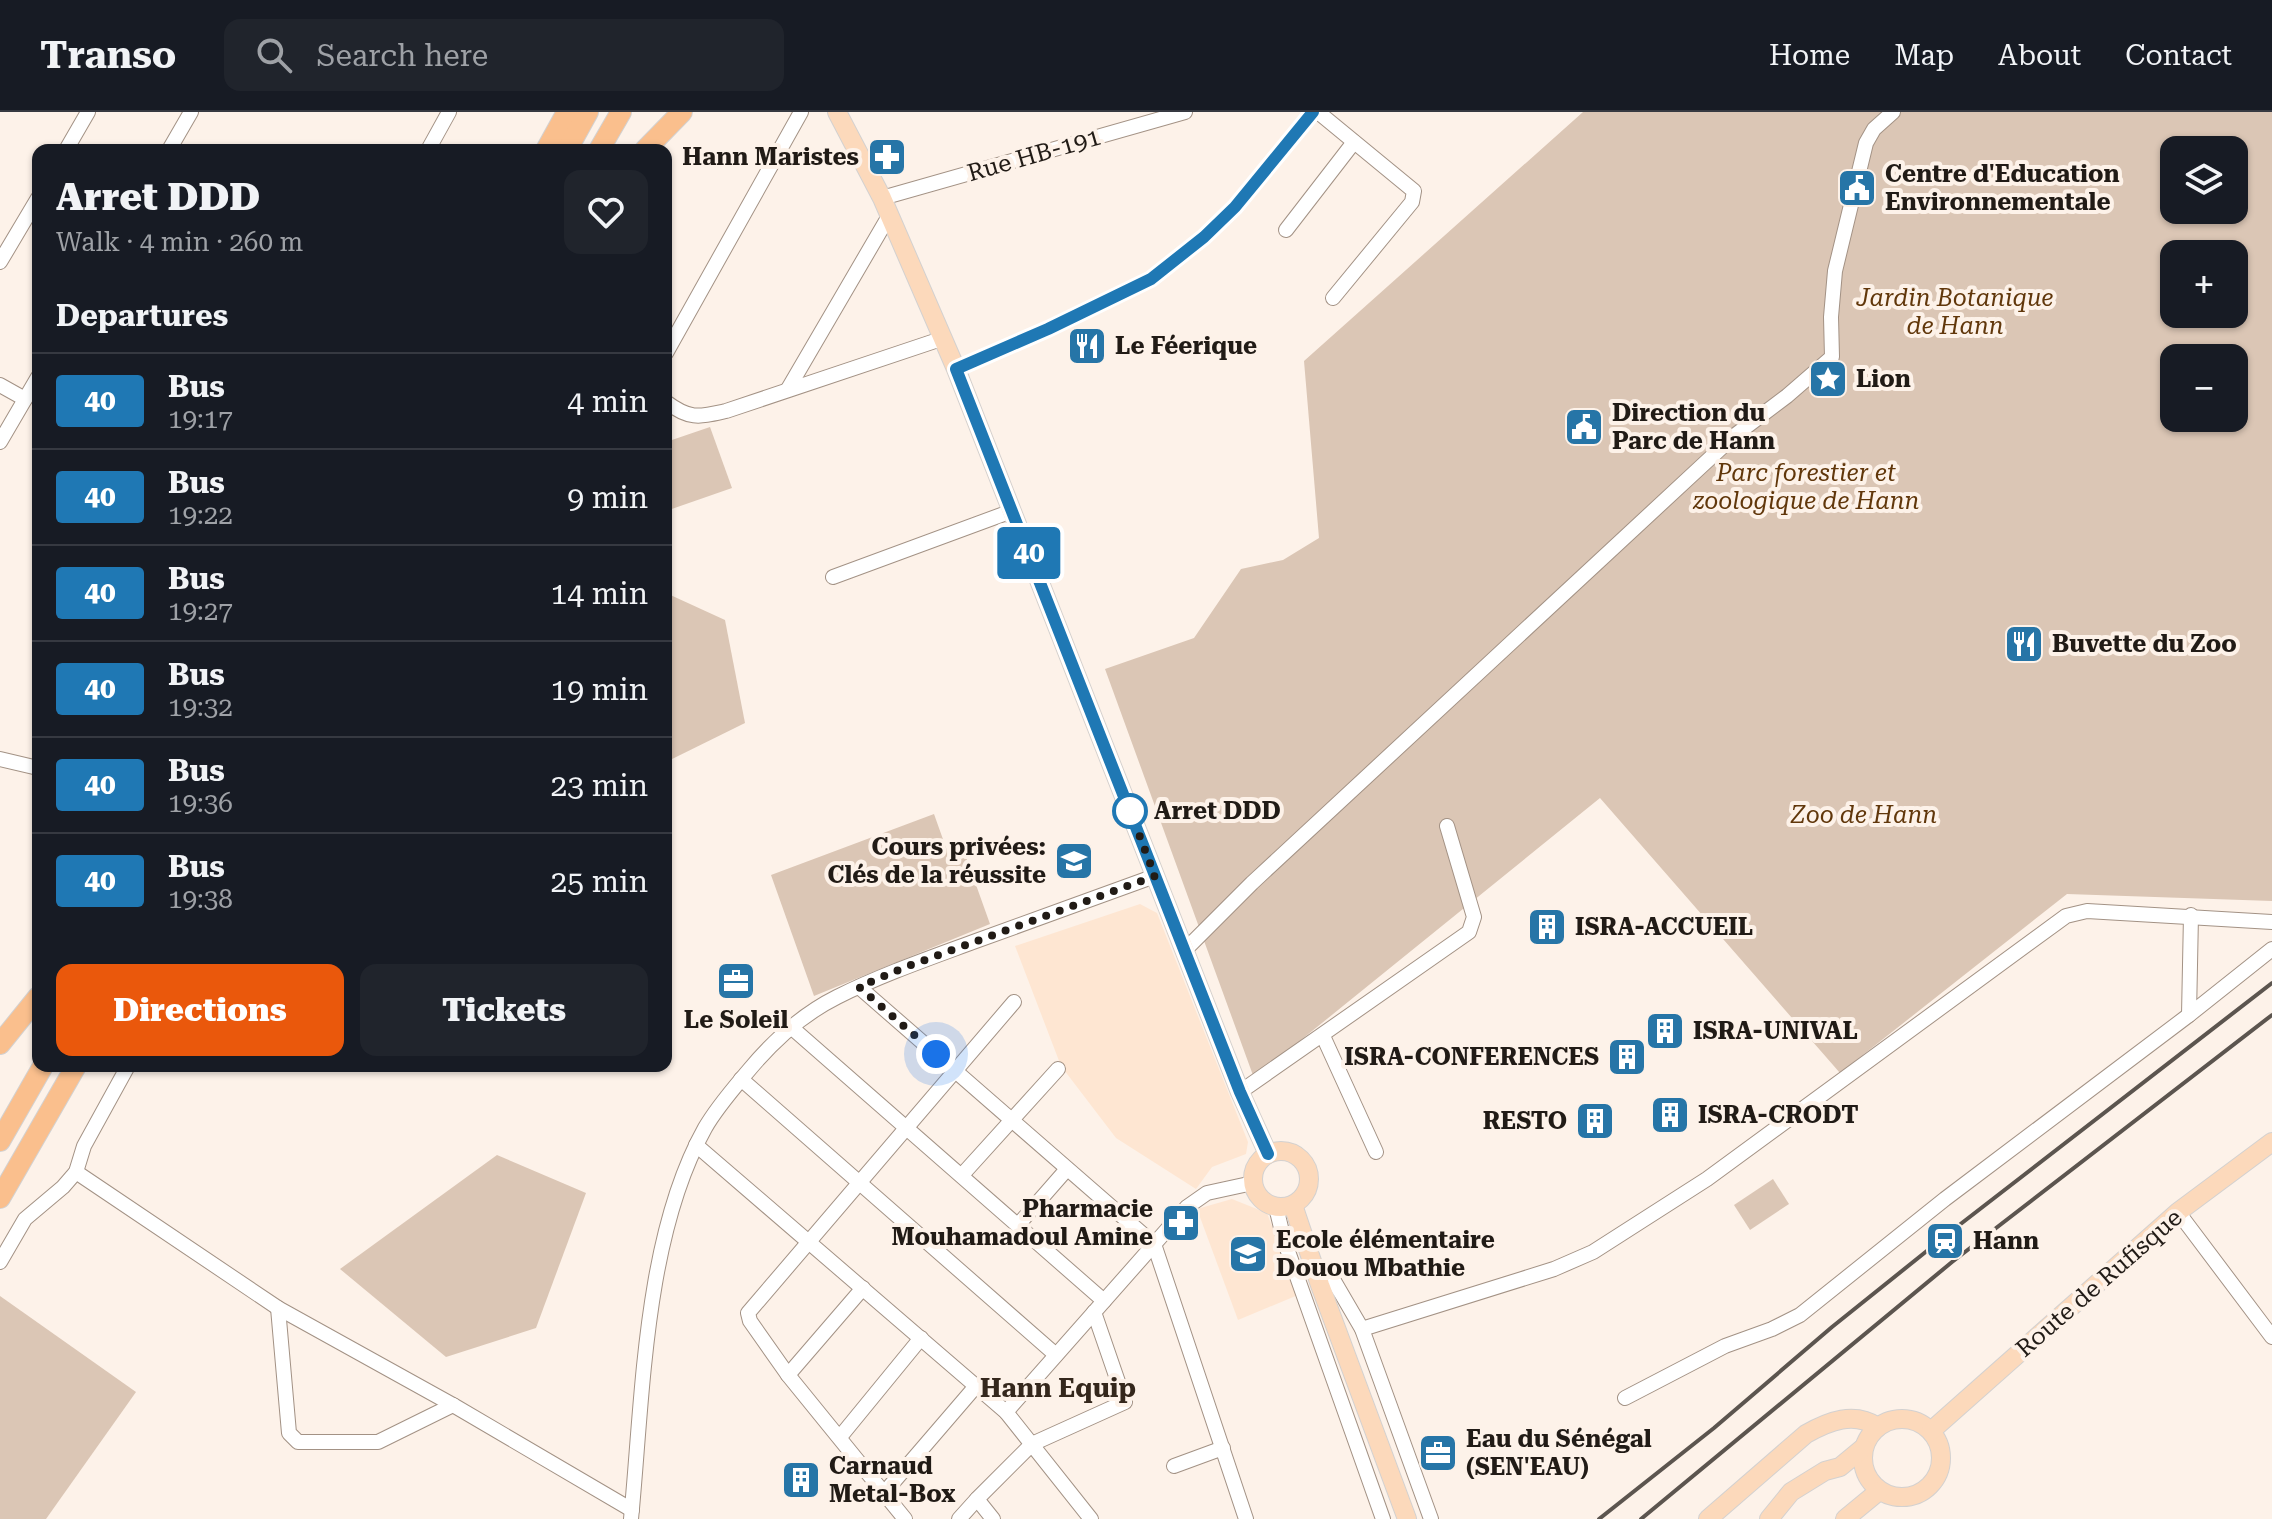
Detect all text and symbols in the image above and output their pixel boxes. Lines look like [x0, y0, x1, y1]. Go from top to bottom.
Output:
search box [224, 19, 784, 91]
text: Transo [40, 33, 176, 77]
icon: search [252, 33, 296, 77]
text: Search here [316, 38, 488, 73]
text: Home [1769, 39, 1850, 72]
text: Map [1894, 39, 1954, 72]
text: About [1998, 39, 2081, 72]
text: Contact [2125, 39, 2232, 72]
street label: Rue HB-191 [964, 123, 1104, 187]
pharmacy icon: Hann Maristes [866, 136, 908, 178]
map controls [2160, 136, 2248, 432]
button: layers [2160, 136, 2248, 224]
place label: Hann Maristes [682, 143, 859, 171]
place label: Centre d'Education Environnementale [1885, 160, 2120, 216]
public building icon: Centre d'Education Environnementale [1836, 167, 1878, 209]
button: heart [564, 170, 648, 254]
text: Arret DDD [56, 175, 260, 219]
text: Walk · 4 min · 260 m [56, 227, 303, 257]
button: + [2160, 240, 2248, 328]
park label: Jardin Botanique de Hann [1856, 284, 2053, 340]
text: Departures [56, 298, 228, 333]
restaurant icon: Le Féerique [1066, 325, 1108, 367]
place label: Le Féerique [1115, 332, 1257, 360]
button: − [2160, 344, 2248, 432]
place icon: Lion [1807, 358, 1849, 400]
place label: Lion [1856, 365, 1911, 393]
text: Bus [168, 369, 225, 404]
text: 40 [84, 384, 116, 417]
text: 4 min [567, 384, 648, 419]
place label: Direction du Parc de Hann [1612, 399, 1775, 455]
text: 19:17 [168, 404, 233, 434]
public building icon: Direction du Parc de Hann [1563, 406, 1605, 448]
park label: Parc forestier et zoologique de Hann [1693, 459, 1919, 515]
text: Bus [168, 465, 225, 500]
text: 40 [84, 480, 116, 513]
text: 9 min [567, 480, 648, 515]
text: 19:22 [168, 500, 233, 530]
line badge: 40 [993, 527, 1065, 579]
text: 40 [1013, 536, 1045, 569]
text: Bus [168, 561, 225, 596]
text: 40 [84, 576, 116, 609]
text: 14 min [551, 576, 648, 611]
text: 19:27 [168, 596, 233, 626]
restaurant icon: Buvette du Zoo [2003, 623, 2045, 665]
place label: Buvette du Zoo [2052, 630, 2237, 658]
text: Bus [168, 657, 225, 692]
text: 40 [84, 672, 116, 705]
text: 19 min [551, 672, 648, 707]
text: 19:32 [168, 692, 233, 722]
text: Bus [168, 753, 225, 788]
text: 40 [84, 768, 116, 801]
text: 23 min [551, 768, 648, 803]
text: 19:36 [168, 788, 233, 818]
marker: Arret DDD [1113, 794, 1147, 828]
place label: Arret DDD [1154, 797, 1281, 825]
park label: Zoo de Hann [1790, 801, 1937, 829]
place label: Cours privées: Clés de la réussite [827, 833, 1046, 889]
school or university icon: Cours privées: Clés de la réussite [1053, 840, 1095, 882]
text: Bus [168, 849, 225, 884]
text: 40 [84, 864, 116, 897]
text: 25 min [551, 864, 648, 899]
text: 19:38 [168, 884, 233, 914]
building icon: ISRA-ACCUEIL [1526, 906, 1568, 948]
place label: ISRA-ACCUEIL [1575, 913, 1753, 941]
office icon: Le Soleil [715, 960, 757, 1002]
button: Directions [56, 964, 344, 1056]
button: Tickets [360, 964, 648, 1056]
place label: Le Soleil [684, 1006, 788, 1034]
building icon: ISRA-UNIVAL [1644, 1010, 1686, 1052]
place label: ISRA-UNIVAL [1693, 1017, 1858, 1045]
your location [916, 1034, 956, 1074]
building icon: ISRA-CONFERENCES [1606, 1036, 1648, 1078]
place label: ISRA-CONFERENCES [1344, 1043, 1599, 1071]
building icon: ISRA-CRODT [1649, 1094, 1691, 1136]
building icon: RESTO [1574, 1100, 1616, 1142]
place label: ISRA-CRODT [1698, 1101, 1859, 1129]
place label: RESTO [1483, 1107, 1567, 1135]
place label: Pharmacie Mouhamadoul Amine [892, 1195, 1153, 1251]
pharmacy icon: Pharmacie Mouhamadoul Amine [1160, 1202, 1202, 1244]
street label: Route de Rufisque [2010, 1203, 2188, 1363]
station icon: Hann [1924, 1220, 1966, 1262]
place label: Ecole élémentaire Douou Mbathie [1276, 1226, 1495, 1282]
place label: Hann [1973, 1227, 2039, 1255]
school or university icon: Ecole élémentaire Douou Mbathie [1227, 1233, 1269, 1275]
district label: Hann Equip [980, 1373, 1136, 1403]
place label: Eau du Sénégal (SEN'EAU) [1466, 1425, 1652, 1481]
office icon: Eau du Sénégal (SEN'EAU) [1417, 1432, 1459, 1474]
place label: Carnaud Metal-Box [829, 1452, 956, 1508]
building icon: Carnaud Metal-Box [780, 1459, 822, 1501]

